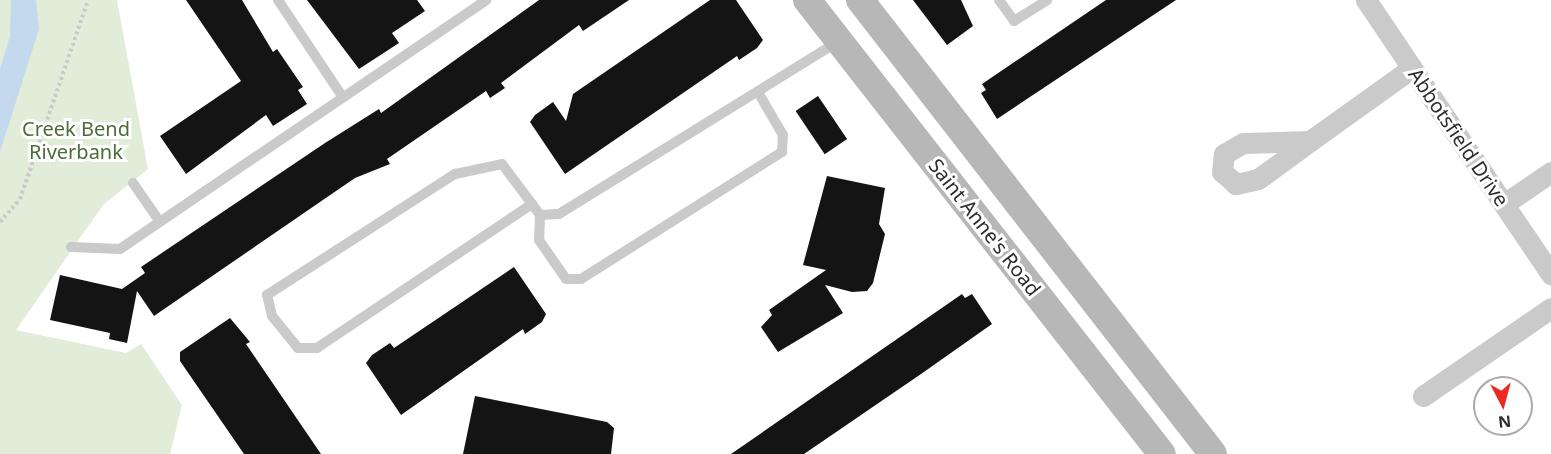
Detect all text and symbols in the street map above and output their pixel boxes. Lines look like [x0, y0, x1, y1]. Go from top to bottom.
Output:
street label: Abbotsfield Drive [1404, 63, 1514, 211]
park label: Creek Bend Riverbank [22, 117, 130, 164]
street label: Saint Anne's Road [924, 154, 1046, 300]
north arrow [1473, 376, 1533, 436]
text: N [1497, 410, 1512, 434]

